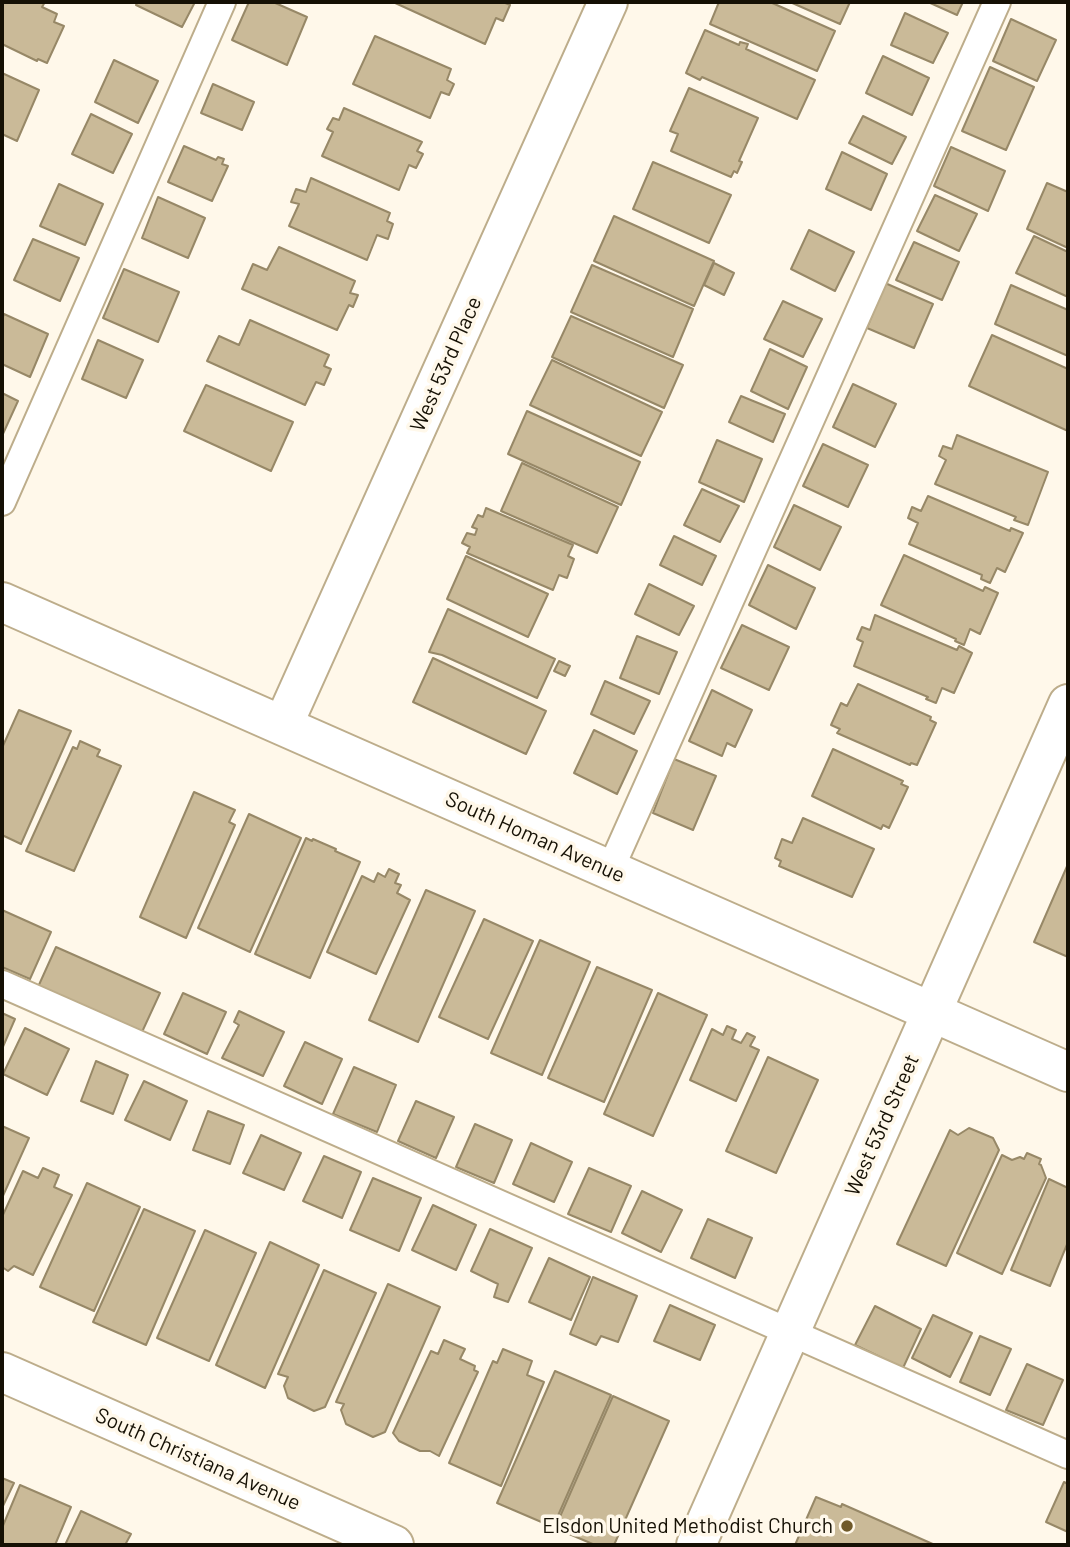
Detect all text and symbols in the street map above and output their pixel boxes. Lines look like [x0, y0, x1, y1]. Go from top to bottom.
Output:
street label: West 53rd Place [405, 293, 487, 435]
street label: South Homan Avenue [441, 786, 629, 888]
street label: West 53rd Street [839, 1050, 925, 1200]
street label: South Christiana Avenue [91, 1402, 305, 1516]
place label: Elsdon United Methodist Church [542, 1513, 833, 1539]
marker: Elsdon United Methodist Church [839, 1518, 855, 1534]

